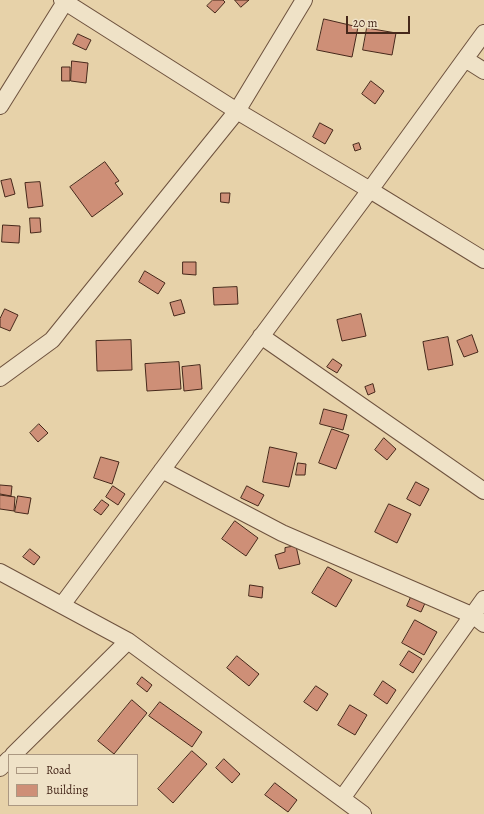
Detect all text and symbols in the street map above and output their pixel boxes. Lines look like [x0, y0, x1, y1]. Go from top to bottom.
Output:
scale bar [348, 8, 412, 34]
text: 20 m [353, 15, 377, 31]
legend [8, 754, 138, 806]
text: Road [46, 762, 71, 778]
text: Building [46, 782, 88, 798]

